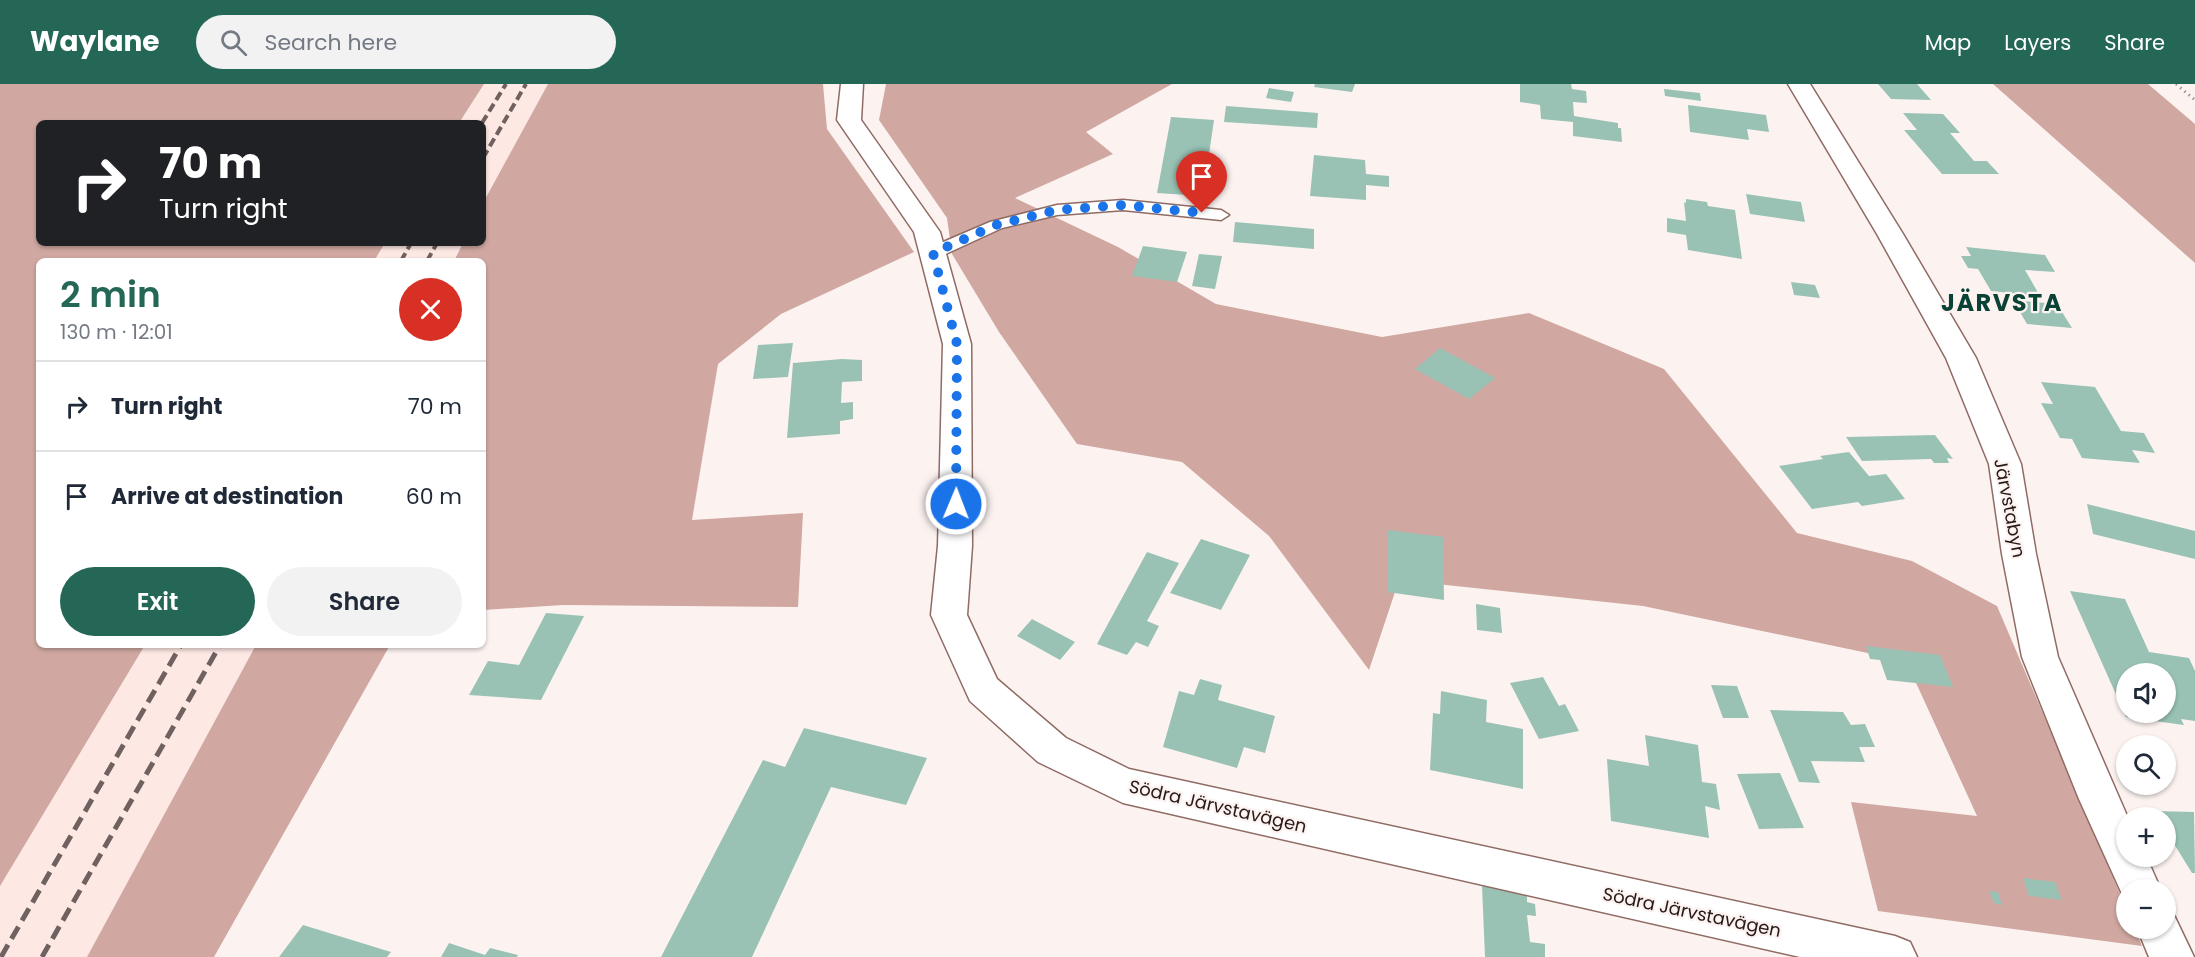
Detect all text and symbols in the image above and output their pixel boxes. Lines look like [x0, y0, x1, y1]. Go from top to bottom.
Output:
search box [196, 15, 616, 69]
text: Waylane [30, 22, 160, 61]
icon: search [217, 26, 250, 59]
text: Search here [265, 27, 397, 58]
text: Map [1925, 28, 1971, 57]
text: Layers [2004, 28, 2071, 57]
text: Share [2104, 28, 2165, 57]
text: 70 m [159, 134, 262, 193]
icon: right [60, 144, 138, 222]
pin [1176, 151, 1227, 213]
icon: arrive [1185, 160, 1218, 193]
text: Turn right [159, 190, 288, 227]
text: 2 min [60, 269, 161, 320]
button: close [399, 278, 462, 341]
district label: JÄRVSTA [1941, 286, 2063, 319]
text: 130 m · 12:01 [60, 318, 173, 346]
icon: right [60, 390, 93, 423]
text: Turn right [111, 391, 222, 422]
text: 70 m [408, 391, 462, 422]
street label: Järvstabyn [1988, 456, 2032, 560]
position arrow [924, 472, 988, 536]
icon: arrive [60, 480, 93, 513]
text: Arrive at destination [111, 481, 343, 512]
text: 60 m [406, 481, 462, 512]
button: Exit [60, 567, 255, 636]
button: Share [267, 567, 462, 636]
map controls [2116, 663, 2176, 939]
button: sound [2116, 663, 2176, 723]
button: search [2116, 735, 2176, 795]
street label: Södra Järvstavägen [1127, 773, 1309, 839]
button: + [2116, 807, 2176, 867]
button: − [2116, 879, 2176, 939]
street label: Södra Järvstavägen [1601, 881, 1783, 943]

